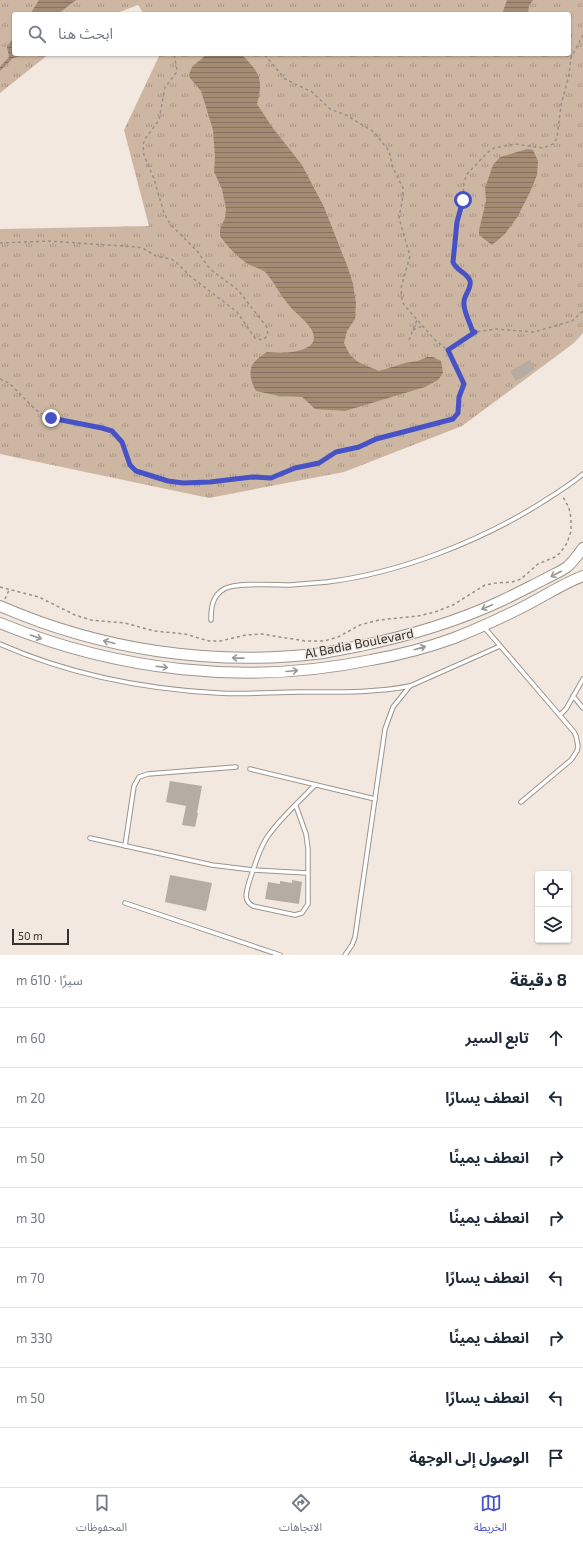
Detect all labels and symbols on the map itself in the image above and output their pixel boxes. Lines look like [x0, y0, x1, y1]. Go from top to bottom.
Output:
route start [454, 191, 472, 209]
route end [42, 409, 60, 427]
one-way arrow [550, 570, 562, 578]
one-way arrow [482, 604, 494, 611]
street label: Al Badia Boulevard [303, 625, 415, 661]
one-way arrow [30, 633, 42, 641]
one-way arrow [103, 638, 116, 645]
one-way arrow [413, 644, 426, 651]
one-way arrow [232, 654, 245, 661]
one-way arrow [156, 663, 169, 671]
one-way arrow [285, 668, 298, 675]
scale bar [12, 927, 69, 946]

